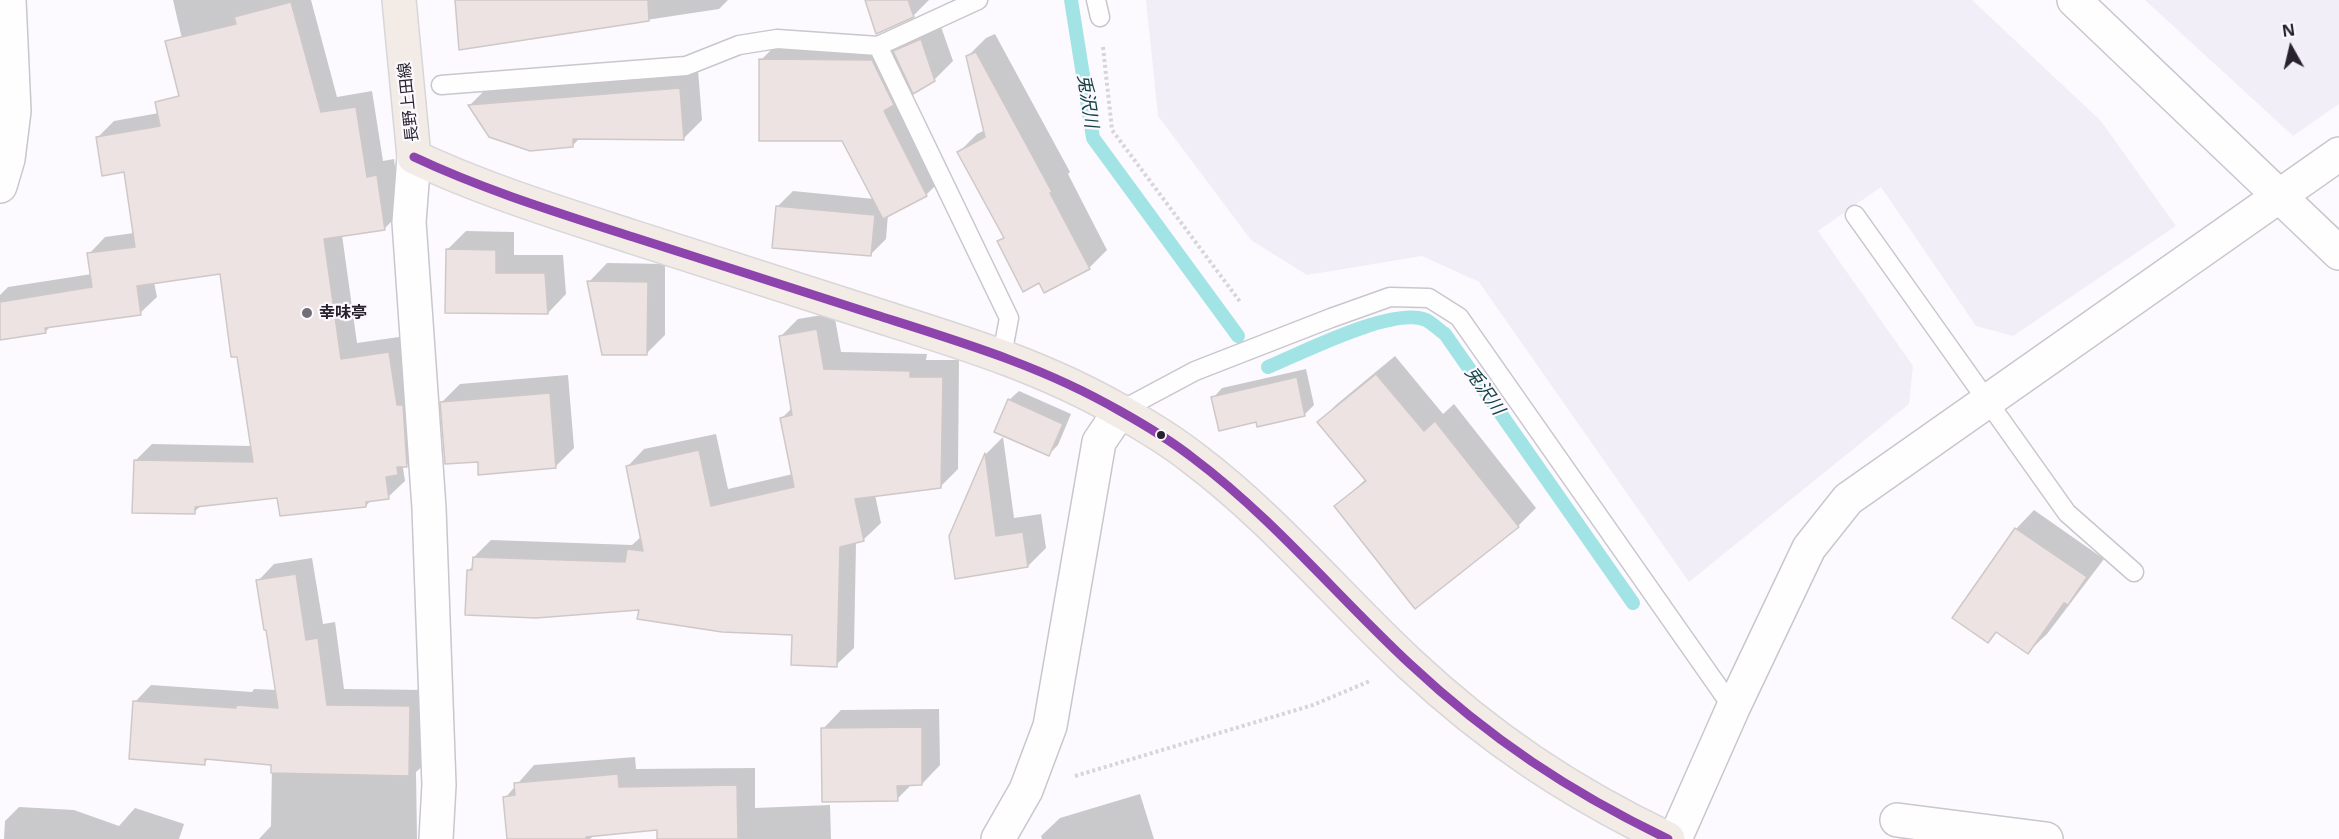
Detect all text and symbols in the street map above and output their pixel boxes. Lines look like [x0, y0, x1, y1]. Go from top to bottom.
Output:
north arrow [2261, 18, 2321, 78]
text: N [2281, 18, 2296, 42]
street label: 長野上田線 [395, 61, 423, 143]
water label: 兎沢川 [1072, 73, 1102, 129]
place label: 幸味亭 [319, 303, 367, 323]
marker: 幸味亭 [300, 306, 314, 320]
water label: 兎沢川 [1460, 363, 1508, 419]
unlabelled marker [1155, 429, 1167, 441]

